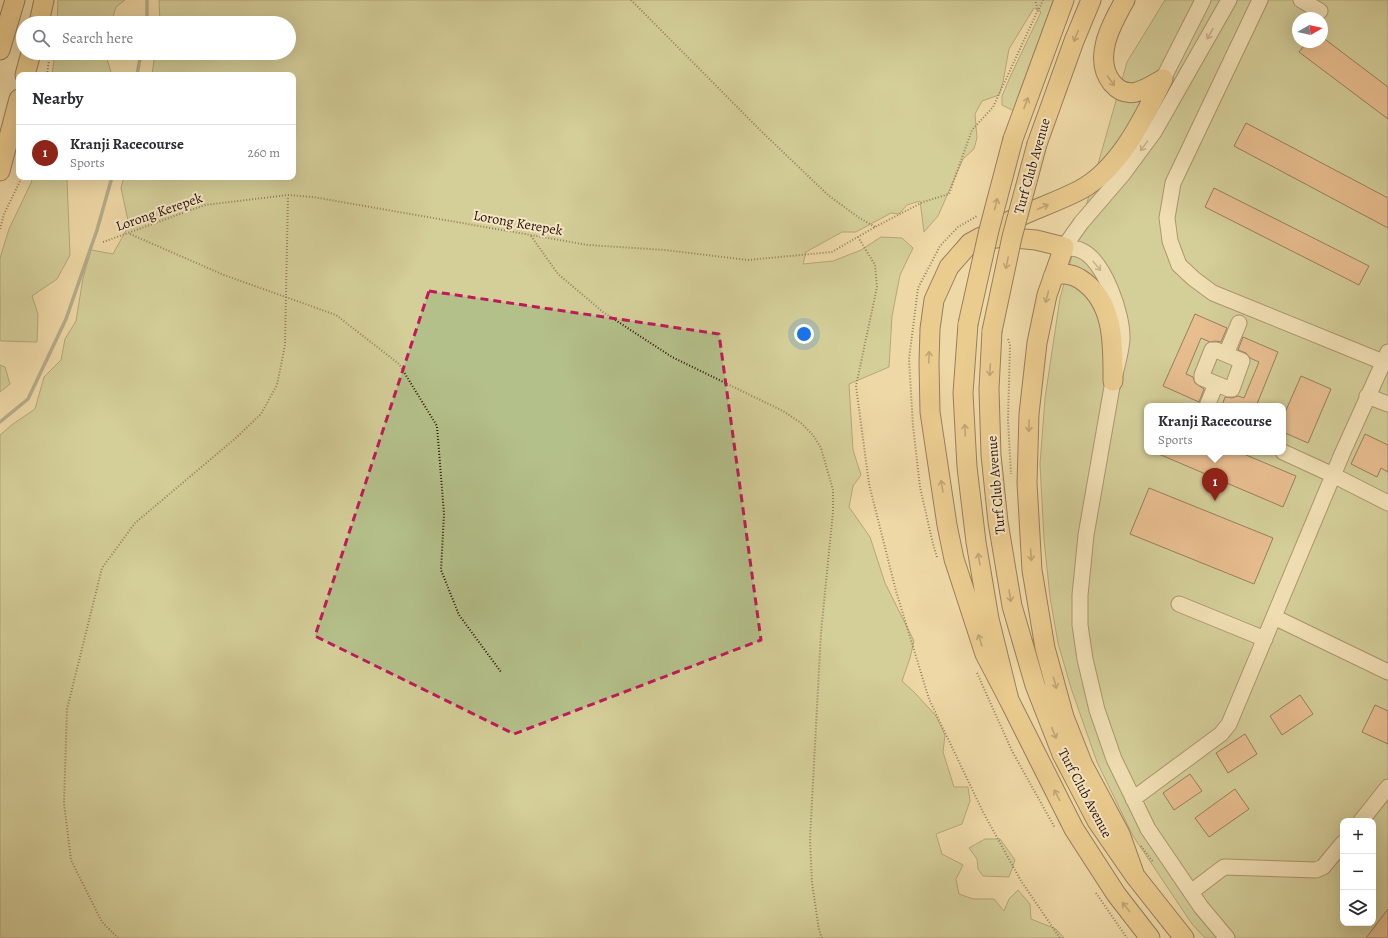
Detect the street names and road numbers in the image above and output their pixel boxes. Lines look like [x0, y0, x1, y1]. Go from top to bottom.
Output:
street label: Turf Club Avenue [1009, 116, 1055, 216]
street label: Lorong Kerepek [113, 188, 205, 236]
street label: Lorong Kerepek [472, 206, 564, 240]
street label: Turf Club Avenue [982, 435, 1010, 535]
street label: Turf Club Avenue [1053, 745, 1117, 841]

